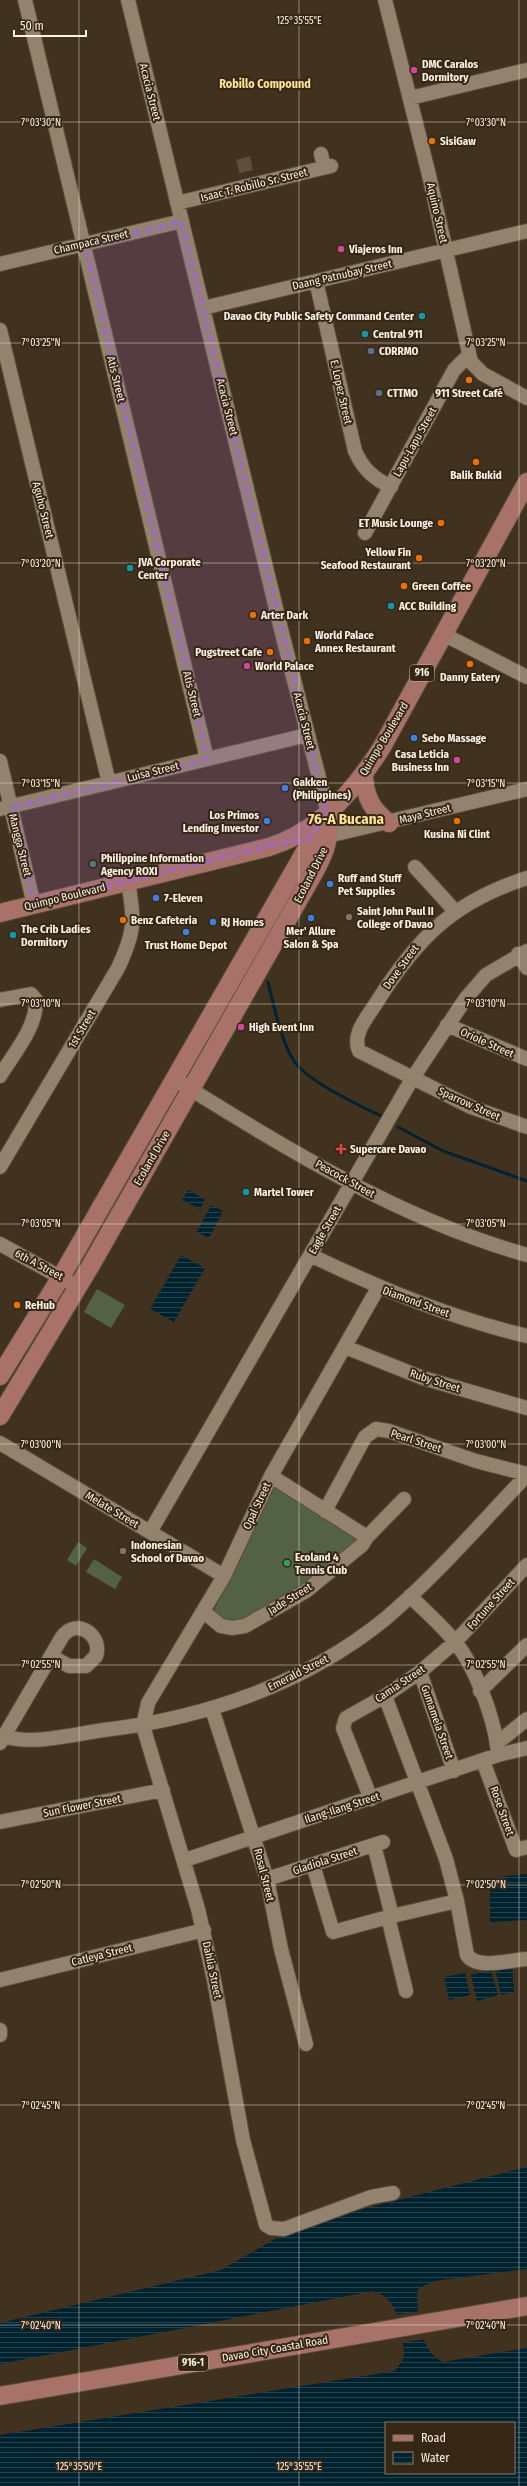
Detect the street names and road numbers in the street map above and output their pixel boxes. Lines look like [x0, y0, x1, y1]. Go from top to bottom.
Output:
street label: Acacia Street [137, 62, 163, 122]
street label: Isaac T. Robillo Sr. Street [199, 165, 309, 205]
street label: Aquino Street [424, 182, 450, 245]
street label: Champaca Street [53, 227, 130, 257]
street label: Daang Patnubay Street [291, 257, 393, 293]
street label: Atis Street [104, 355, 128, 404]
street label: E. Lopez Street [327, 359, 355, 426]
street label: Acacia Street [214, 377, 240, 437]
street label: Lapu-Lapu Street [391, 405, 440, 479]
street label: Aguho Street [30, 480, 56, 540]
road number: 916 [410, 665, 434, 681]
street label: Atis Street [180, 670, 204, 719]
street label: Acacia Street [291, 691, 317, 751]
street label: Quimpo Boulevard [357, 700, 411, 778]
street label: Luisa Street [126, 759, 181, 785]
street label: Maya Street [398, 801, 453, 827]
street label: Mangga Street [6, 812, 34, 878]
street label: Ecoland Drive [291, 845, 331, 905]
street label: Quimpo Boulevard [23, 881, 107, 913]
street label: Dove Street [380, 942, 422, 992]
street label: 1st Street [66, 1007, 99, 1050]
street label: Oriole Street [458, 1025, 516, 1061]
street label: Sparrow Street [436, 1085, 502, 1124]
street label: Ecoland Drive [131, 1128, 173, 1188]
street label: Peacock Street [313, 1157, 377, 1201]
street label: Eagle Street [306, 1203, 344, 1256]
street label: 6th A Street [13, 1247, 66, 1283]
street label: Diamond Street [381, 1284, 452, 1320]
street label: Ruby Street [408, 1367, 462, 1395]
street label: Pearl Street [389, 1427, 443, 1455]
street label: Opal Street [240, 1480, 274, 1532]
street label: Melate Street [83, 1489, 141, 1531]
street label: Fortune Street [465, 1575, 518, 1632]
street label: Jade Street [266, 1580, 315, 1618]
street label: Emerald Street [266, 1652, 331, 1694]
street label: Camia Street [373, 1662, 428, 1705]
street label: Gumamela Street [418, 1683, 456, 1761]
street label: Rose Street [487, 1785, 517, 1838]
street label: Ilang-Ilang Street [303, 1790, 381, 1826]
street label: Sun Flower Street [42, 1792, 122, 1820]
street label: Gladiola Street [291, 1844, 359, 1878]
street label: Rosal Street [251, 1847, 277, 1903]
street label: Dahlia Street [200, 1940, 224, 2000]
street label: Catleya Street [70, 1941, 134, 1969]
street label: Davao City Coastal Road [221, 2333, 329, 2365]
road number: 916-1 [178, 2355, 208, 2371]

